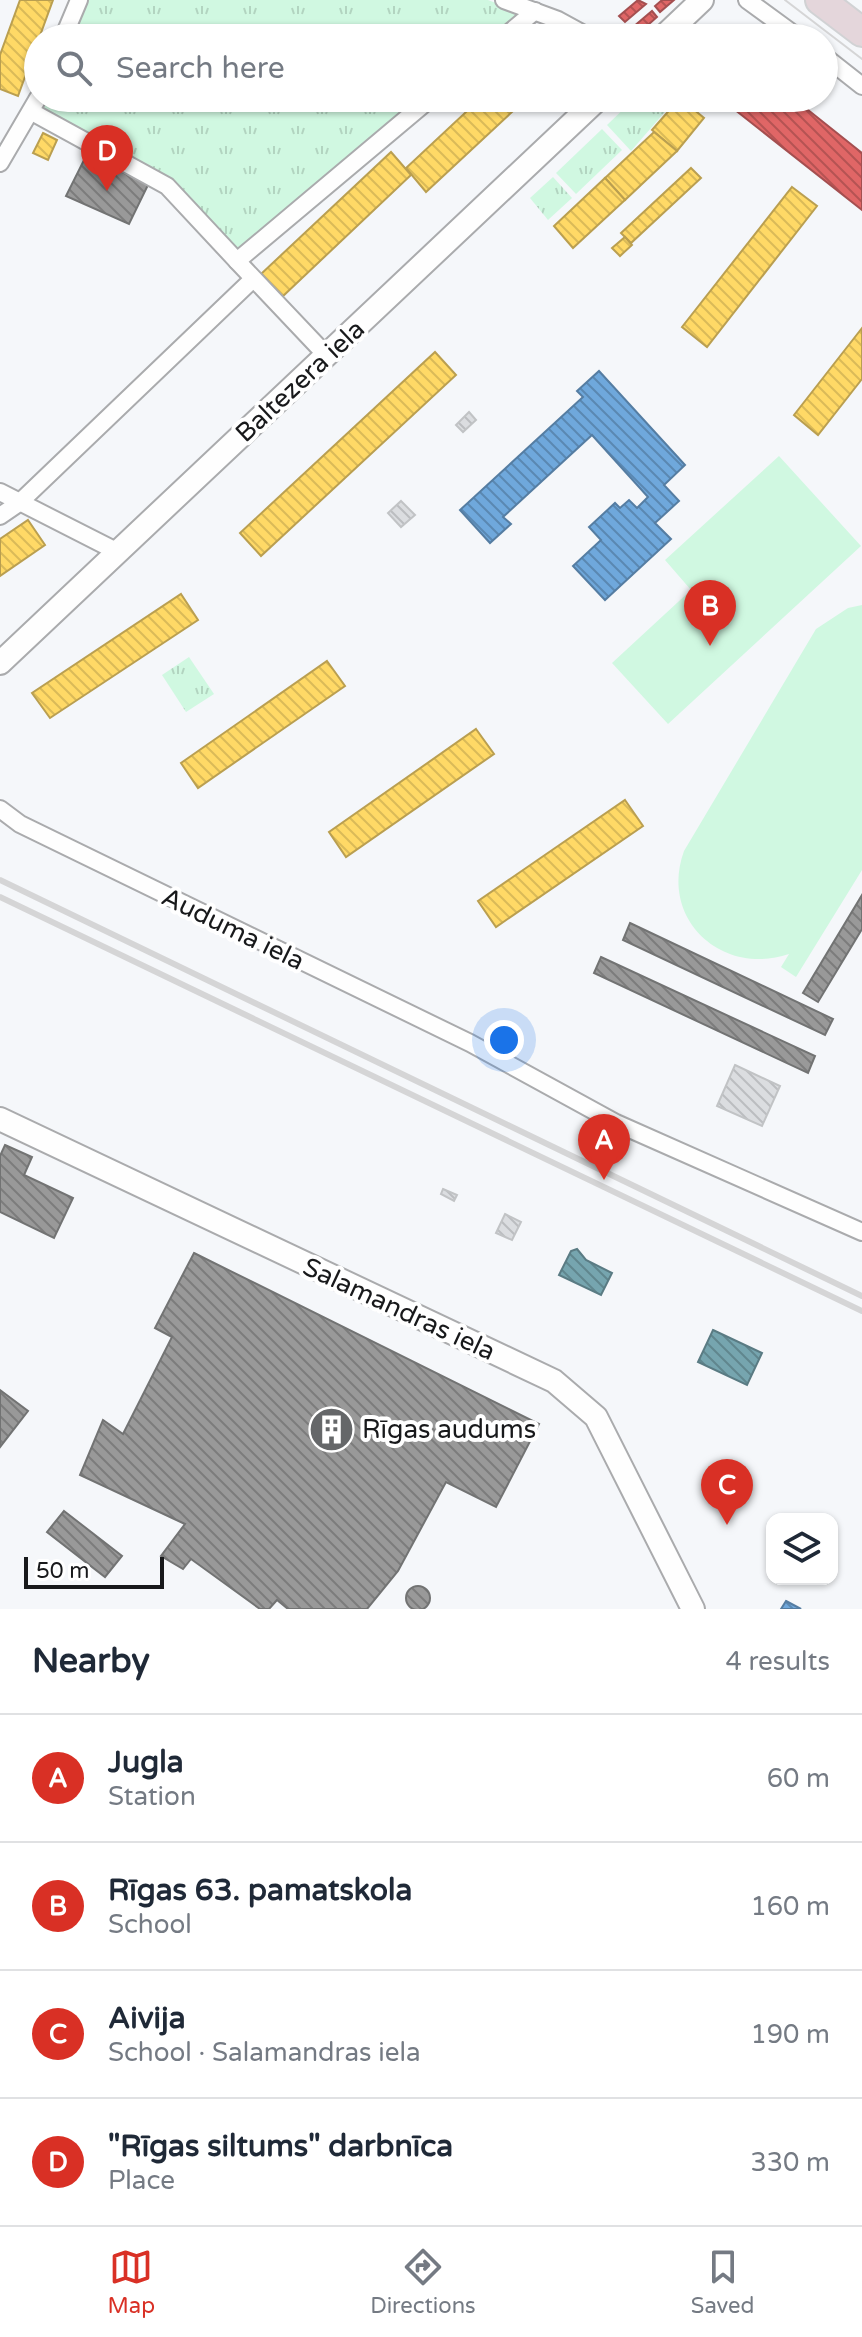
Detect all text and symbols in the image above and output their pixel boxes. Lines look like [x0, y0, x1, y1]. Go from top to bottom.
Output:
search box [24, 24, 838, 112]
icon: search [52, 46, 96, 90]
text: Search here [116, 50, 285, 87]
pin: D [81, 125, 133, 191]
street label: Baltezera iela [229, 313, 371, 449]
pin: B [684, 580, 736, 646]
street label: Auduma iela [157, 881, 309, 977]
your location [484, 1020, 524, 1060]
pin: A [578, 1114, 630, 1180]
street label: Salamandras iela [298, 1251, 500, 1367]
building icon: Rīgas audums [307, 1405, 355, 1453]
place label: Rīgas audums [362, 1414, 536, 1445]
pin: C [701, 1459, 753, 1525]
map controls [766, 1513, 838, 1585]
button: layers [766, 1513, 838, 1585]
scale bar [24, 1553, 164, 1589]
text: 50 m [36, 1558, 90, 1584]
text: Nearby [32, 1641, 150, 1682]
text: 4 results [725, 1646, 830, 1677]
text: Jugla [108, 1744, 184, 1781]
text: A [48, 1763, 68, 1794]
text: 60 m [767, 1763, 830, 1794]
text: Station [108, 1781, 196, 1812]
text: Rīgas 63. pamatskola [108, 1872, 412, 1909]
text: B [49, 1891, 67, 1922]
text: 160 m [750, 1891, 830, 1922]
text: School [108, 1909, 192, 1940]
text: Aivija [108, 2000, 186, 2037]
text: C [49, 2019, 67, 2050]
text: 190 m [750, 2019, 830, 2050]
text: School · Salamandras iela [108, 2037, 421, 2068]
text: "Rīgas siltums" darbnīca [108, 2128, 453, 2165]
text: D [48, 2147, 68, 2178]
text: 330 m [750, 2147, 830, 2178]
text: Place [108, 2165, 175, 2196]
tab: Map [108, 2245, 155, 2319]
tab: Directions [370, 2245, 476, 2319]
tab: Saved [691, 2245, 754, 2319]

